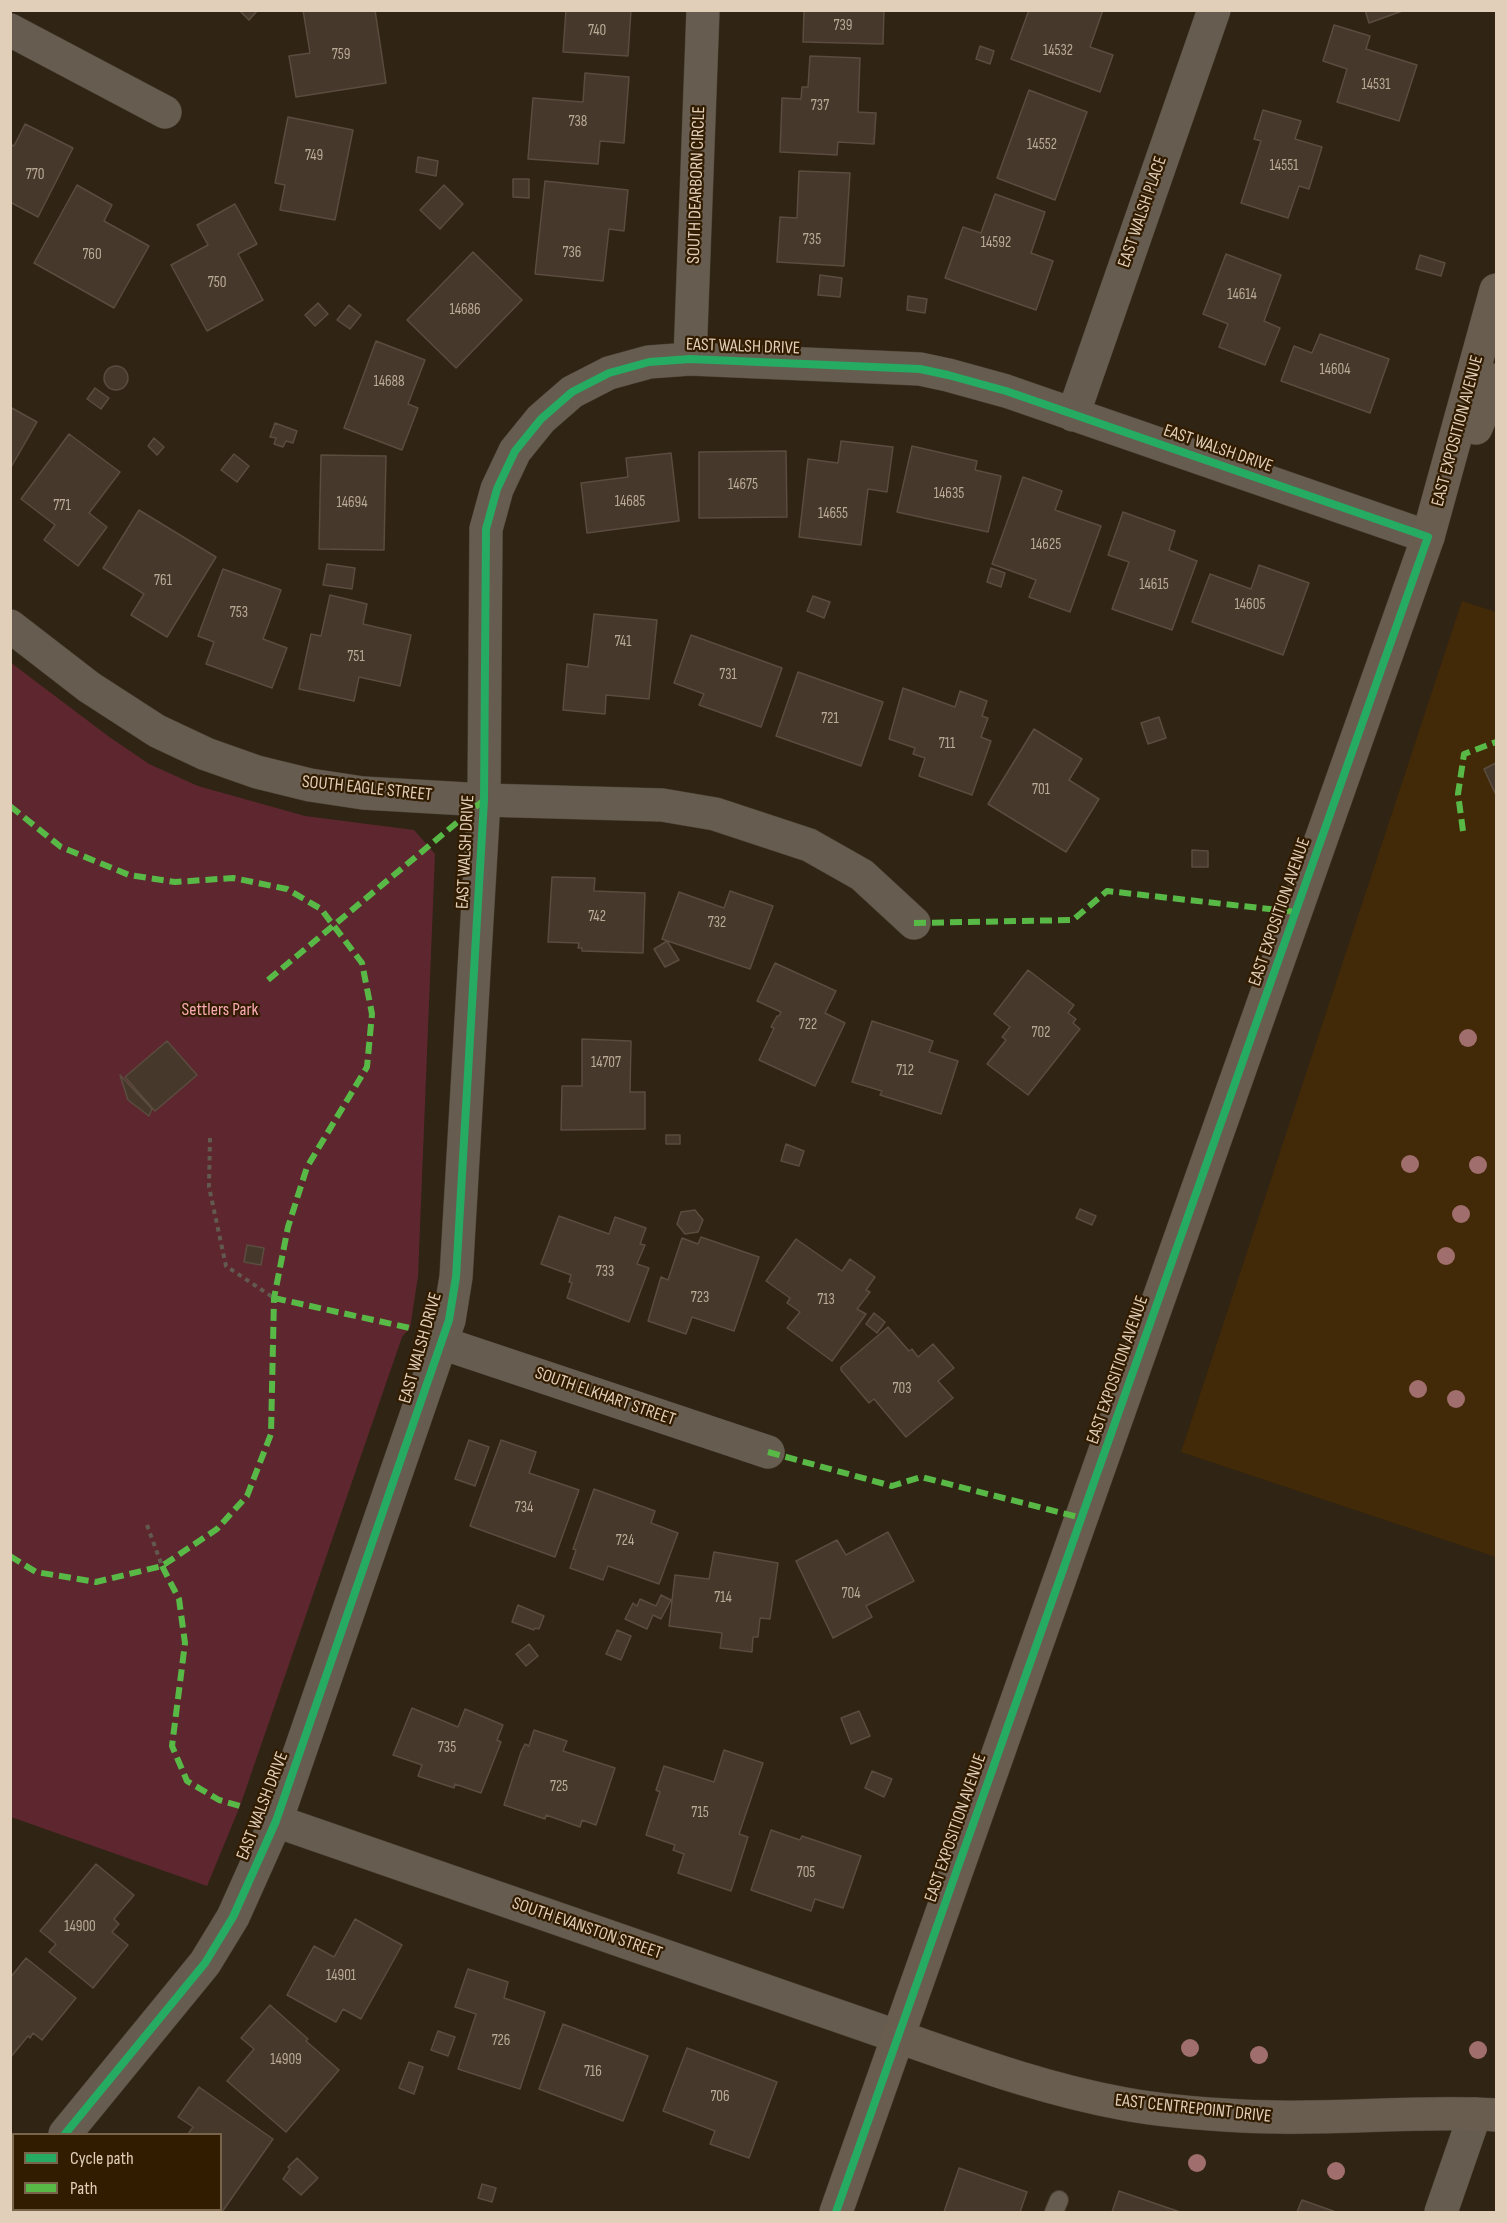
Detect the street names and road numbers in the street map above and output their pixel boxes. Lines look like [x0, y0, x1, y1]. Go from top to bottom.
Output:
street label: SOUTH DEARBORN CIRCLE [683, 106, 711, 264]
street label: EAST WALSH PLACE [1114, 154, 1172, 270]
street label: EAST WALSH DRIVE [685, 334, 801, 360]
street label: EAST EXPOSITION AVENUE [1427, 353, 1489, 509]
street label: EAST WALSH DRIVE [1160, 420, 1276, 478]
street label: SOUTH EAGLE STREET [301, 771, 433, 807]
street label: EAST WALSH DRIVE [452, 794, 480, 910]
street label: EAST EXPOSITION AVENUE [1244, 835, 1316, 989]
street label: EAST WALSH DRIVE [395, 1290, 447, 1406]
street label: EAST EXPOSITION AVENUE [1082, 1293, 1154, 1447]
street label: SOUTH ELKHART STREET [532, 1363, 678, 1431]
street label: EAST WALSH DRIVE [232, 1749, 294, 1863]
street label: EAST EXPOSITION AVENUE [920, 1751, 992, 1905]
street label: SOUTH EVANSTON STREET [509, 1893, 665, 1965]
street label: EAST CENTREPOINT DRIVE [1114, 2090, 1272, 2128]

